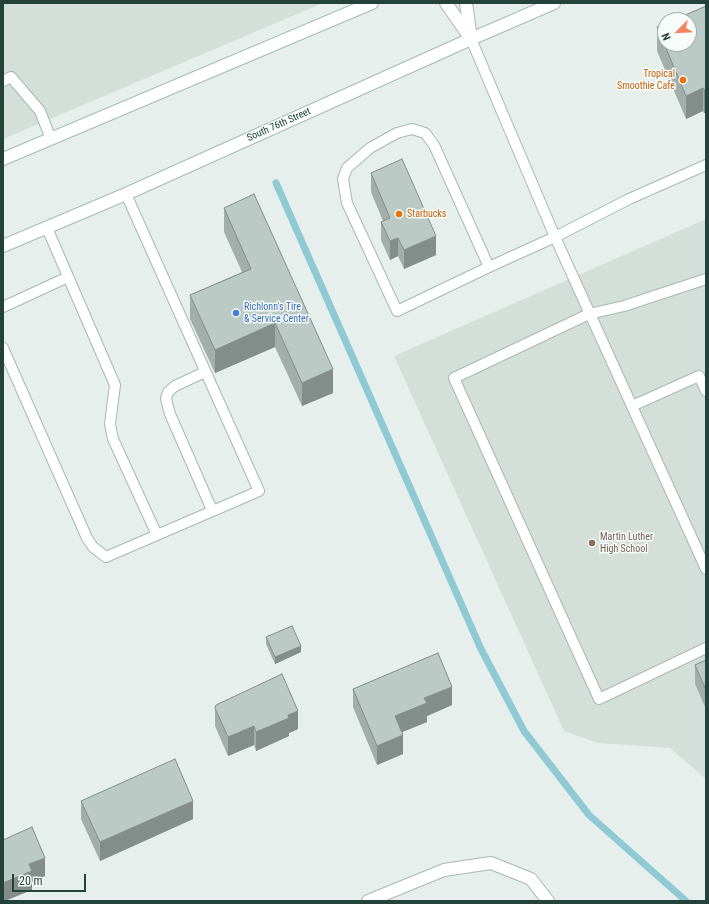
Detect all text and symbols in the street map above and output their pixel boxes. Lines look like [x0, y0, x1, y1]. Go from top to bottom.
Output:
north arrow [657, 12, 697, 52]
text: N [659, 31, 674, 42]
place label: Tropical Smoothie Cafe [617, 68, 675, 92]
marker: Tropical Smoothie Cafe [678, 75, 688, 85]
street label: South 76th Street [245, 106, 313, 144]
place label: Starbucks [407, 208, 446, 220]
marker: Starbucks [394, 209, 404, 219]
place label: Richlonn's Tire & Service Center [244, 301, 309, 324]
marker: Richlonn's Tire & Service Center [231, 308, 241, 318]
place label: Martin Luther High School [600, 531, 653, 554]
marker: Martin Luther High School [587, 538, 597, 548]
scale bar [14, 866, 88, 892]
text: 20 m [19, 874, 43, 888]

